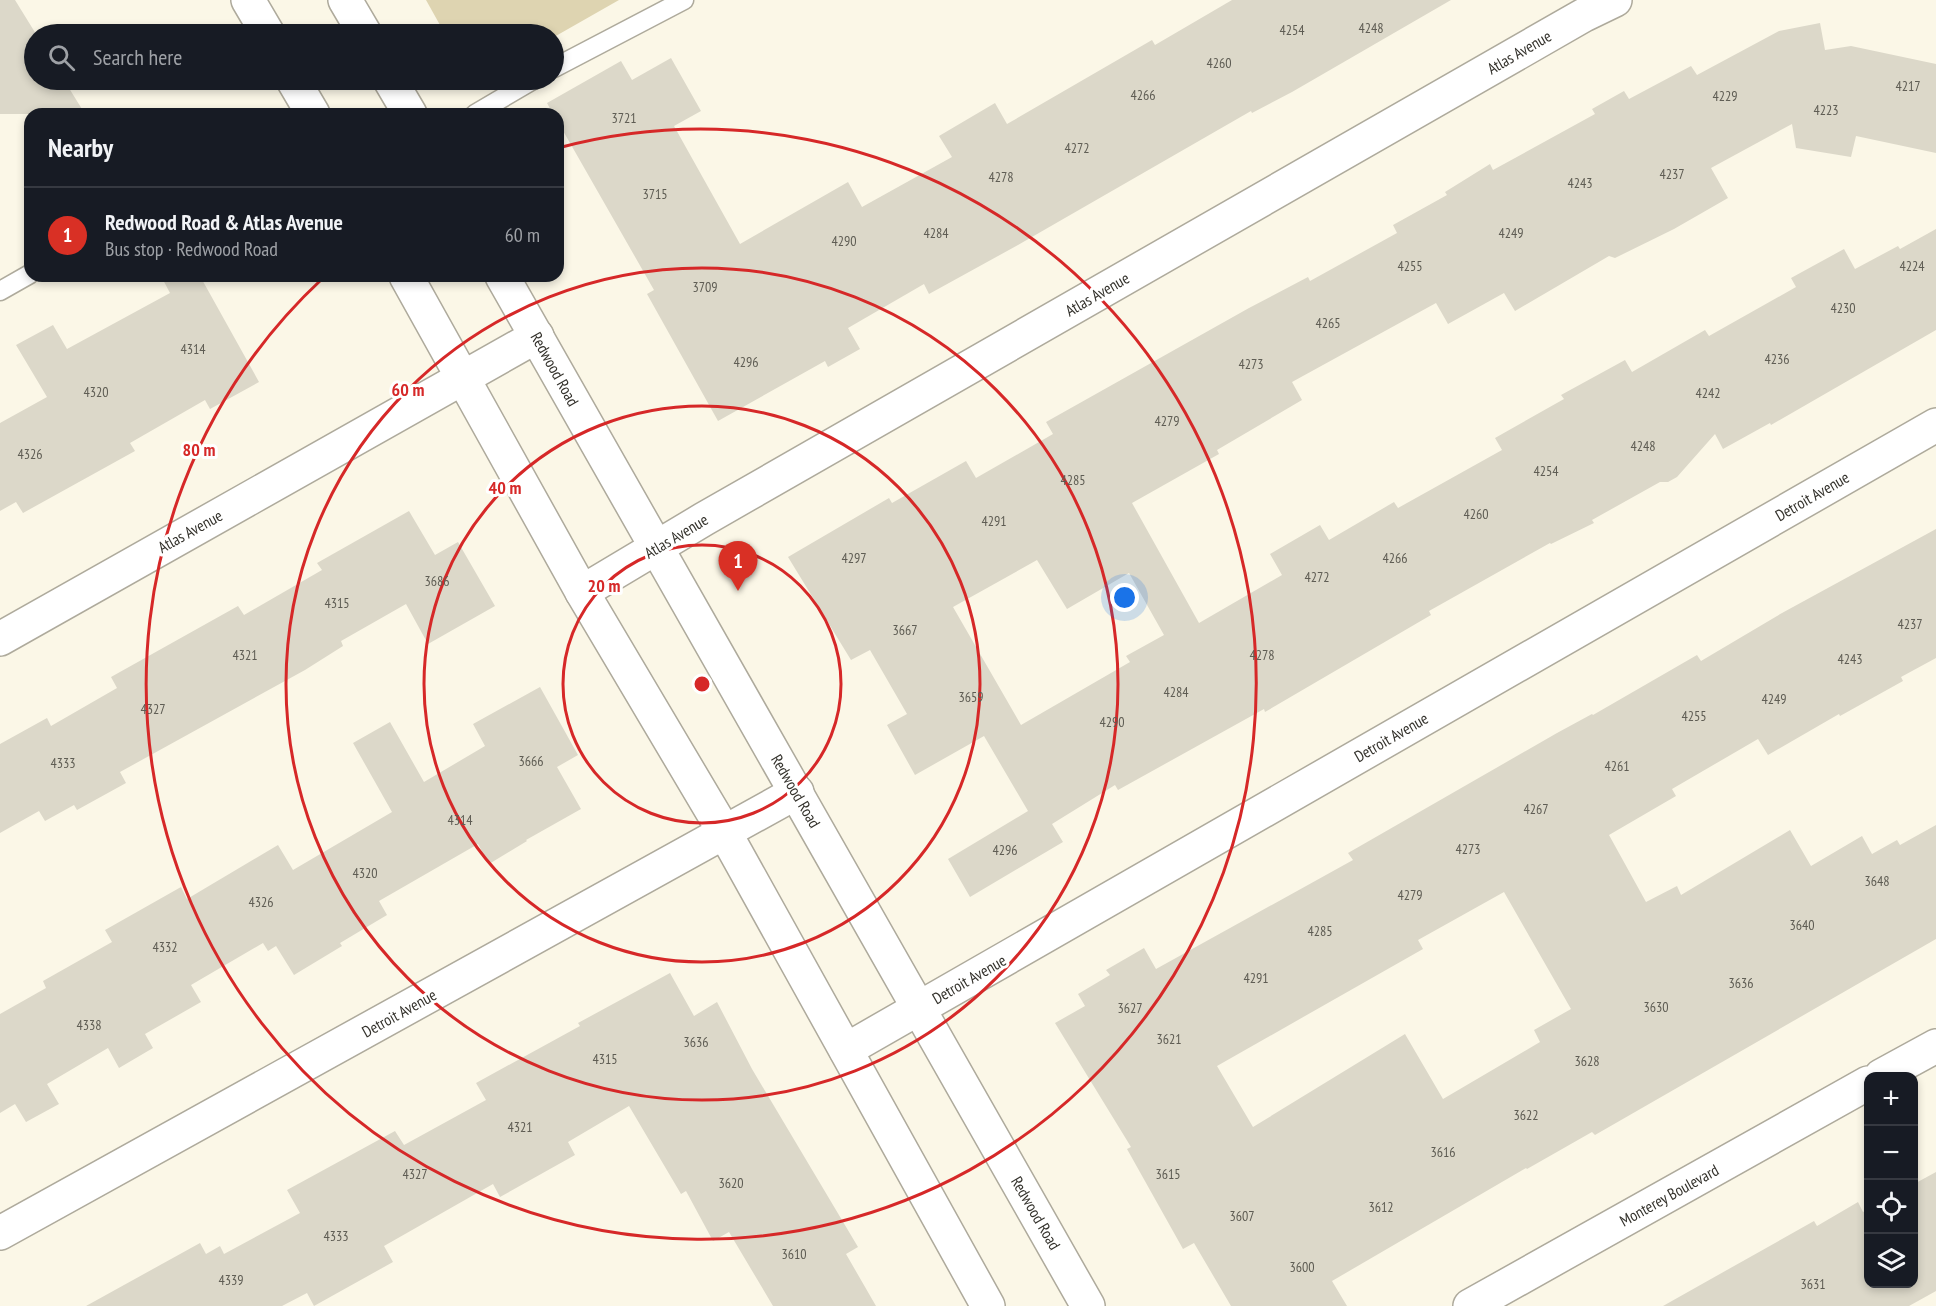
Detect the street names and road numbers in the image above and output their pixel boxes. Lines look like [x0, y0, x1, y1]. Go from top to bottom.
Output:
street label: Atlas Avenue [1483, 26, 1555, 78]
street label: Atlas Avenue [1061, 268, 1133, 320]
street label: Redwood Road [527, 329, 583, 409]
street label: Detroit Avenue [1771, 467, 1853, 525]
street label: Atlas Avenue [154, 505, 226, 557]
street label: Atlas Avenue [641, 509, 711, 563]
street label: Detroit Avenue [1350, 708, 1432, 766]
street label: Redwood Road [767, 751, 825, 831]
street label: Detroit Avenue [928, 950, 1010, 1008]
street label: Detroit Avenue [358, 984, 440, 1042]
street label: Monterey Boulevard [1616, 1160, 1722, 1230]
street label: Redwood Road [1007, 1173, 1065, 1253]

